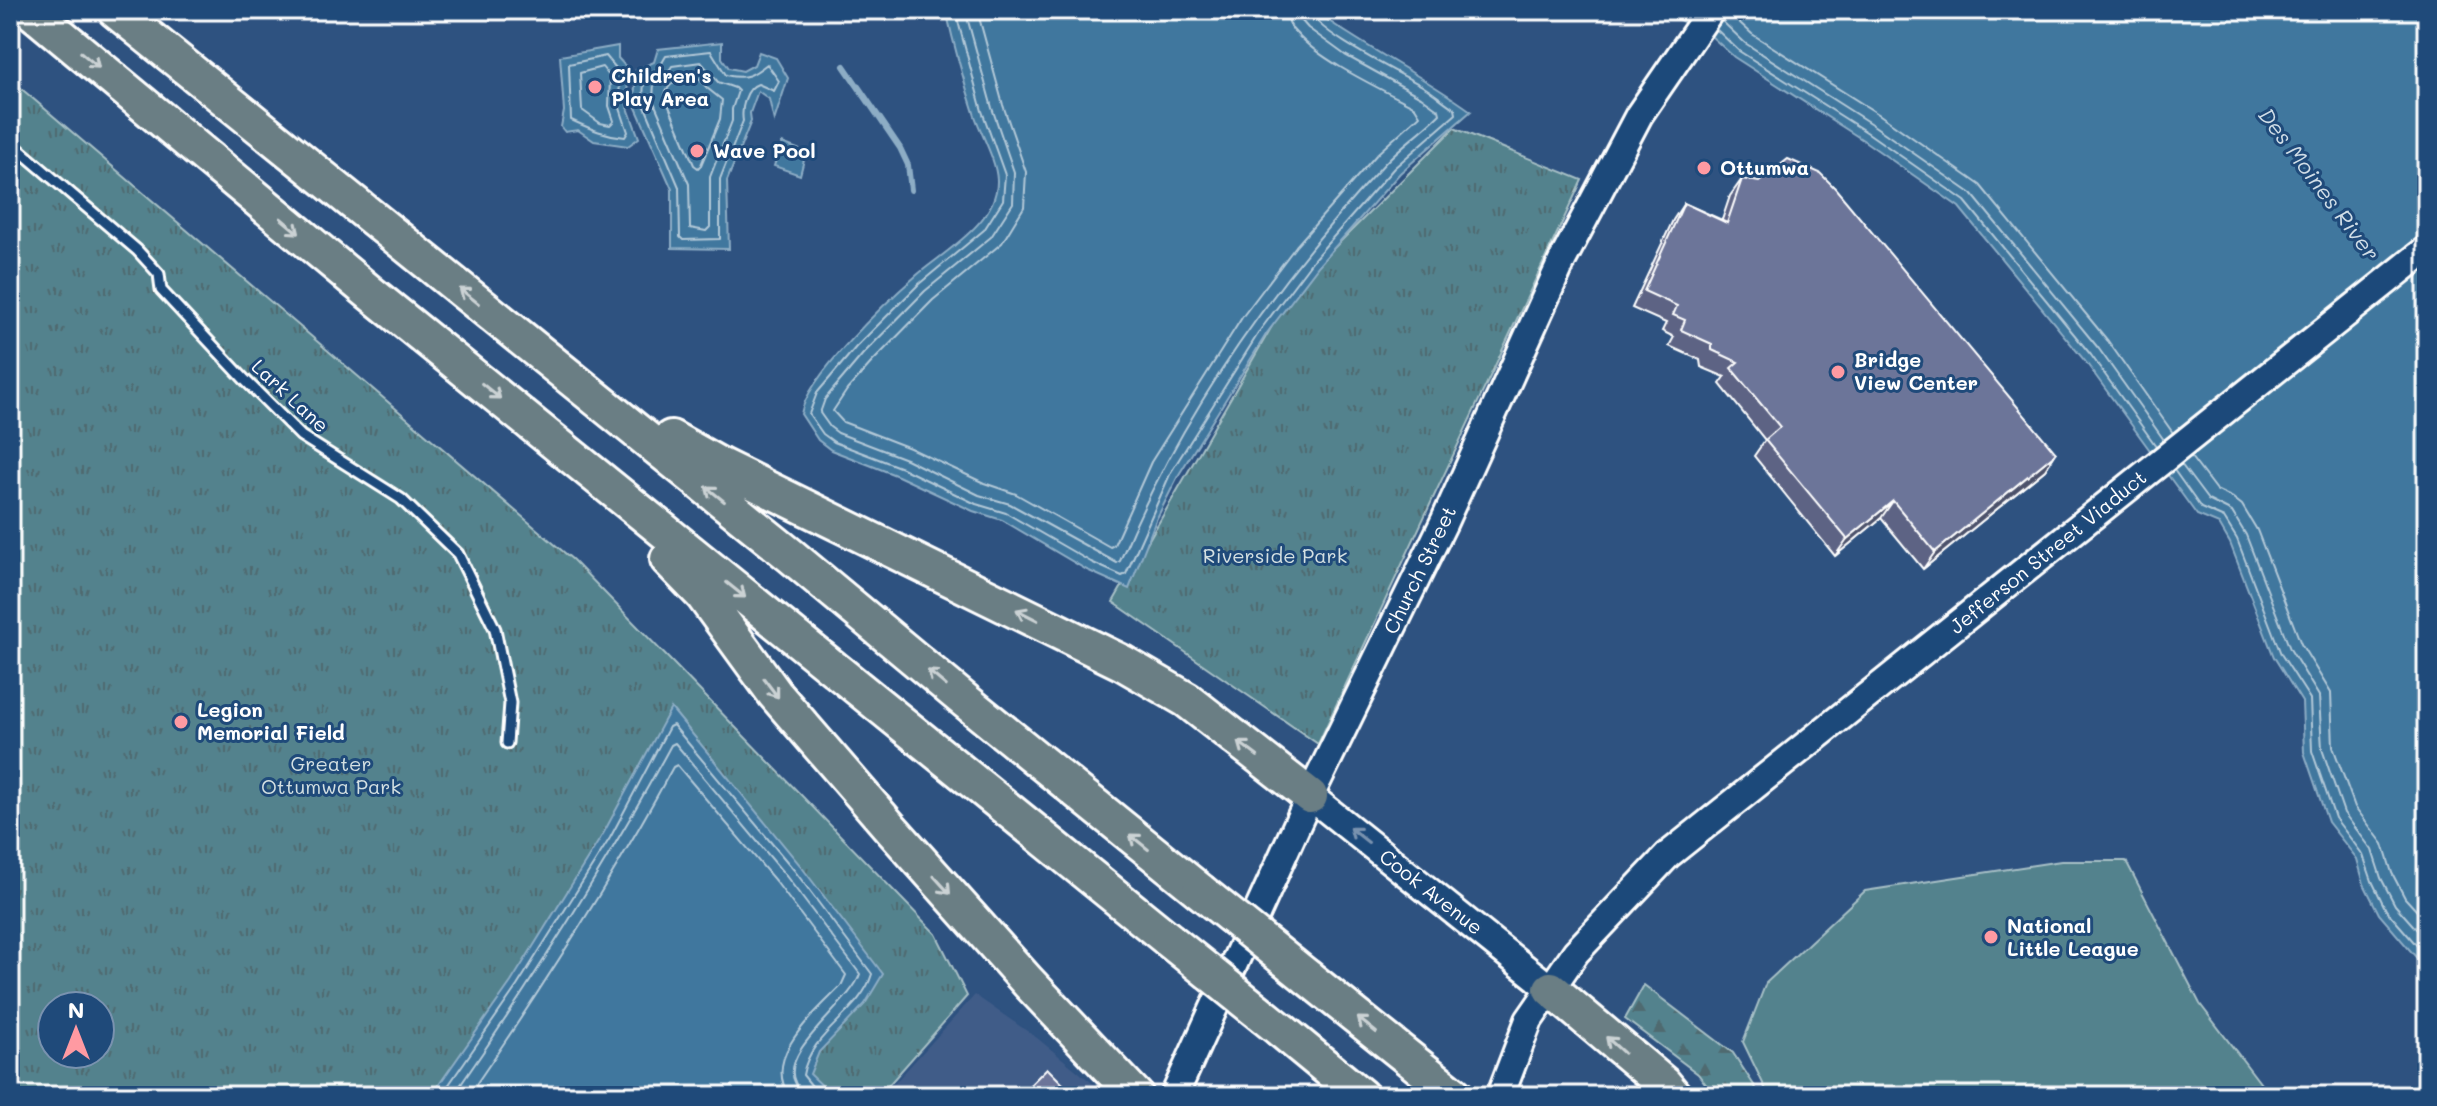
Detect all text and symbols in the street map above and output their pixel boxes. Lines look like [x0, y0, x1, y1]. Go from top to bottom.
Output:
one-way arrow [79, 51, 100, 69]
place label: Children's Play Area [611, 62, 712, 111]
marker: Children's Play Area [586, 78, 604, 96]
water label: Des Moines River [2252, 101, 2386, 266]
place label: Wave Pool [713, 137, 816, 163]
marker: Wave Pool [688, 142, 706, 160]
place label: Ottumwa [1720, 154, 1809, 180]
marker: Ottumwa [1695, 159, 1713, 177]
one-way arrow [279, 217, 300, 235]
one-way arrow [459, 287, 480, 305]
place label: Bridge View Center [1854, 346, 1978, 395]
street label: Lark Lane [247, 353, 335, 438]
marker: Bridge View Center [1829, 363, 1847, 381]
one-way arrow [480, 382, 501, 400]
street label: Jefferson Street Viaduct [1944, 464, 2151, 639]
one-way arrow [705, 486, 726, 503]
street label: Church Street [1377, 501, 1461, 638]
park label: Riverside Park [1203, 542, 1347, 568]
one-way arrow [725, 581, 746, 599]
one-way arrow [1016, 606, 1039, 621]
one-way arrow [927, 669, 948, 687]
one-way arrow [763, 677, 780, 698]
place label: Legion Memorial Field [197, 696, 345, 745]
marker: Legion Memorial Field [172, 713, 190, 731]
one-way arrow [1238, 741, 1259, 758]
park label: Greater Ottumwa Park [261, 750, 401, 799]
one-way arrow [1349, 826, 1370, 844]
one-way arrow [1129, 833, 1150, 850]
street label: Cook Avenue [1375, 843, 1489, 940]
one-way arrow [932, 874, 950, 894]
place label: National Little League [2007, 912, 2139, 961]
marker: National Little League [1982, 928, 2000, 946]
north arrow [36, 990, 116, 1070]
text: N [68, 995, 84, 1024]
one-way arrow [1357, 1016, 1378, 1033]
one-way arrow [1606, 1036, 1626, 1054]

